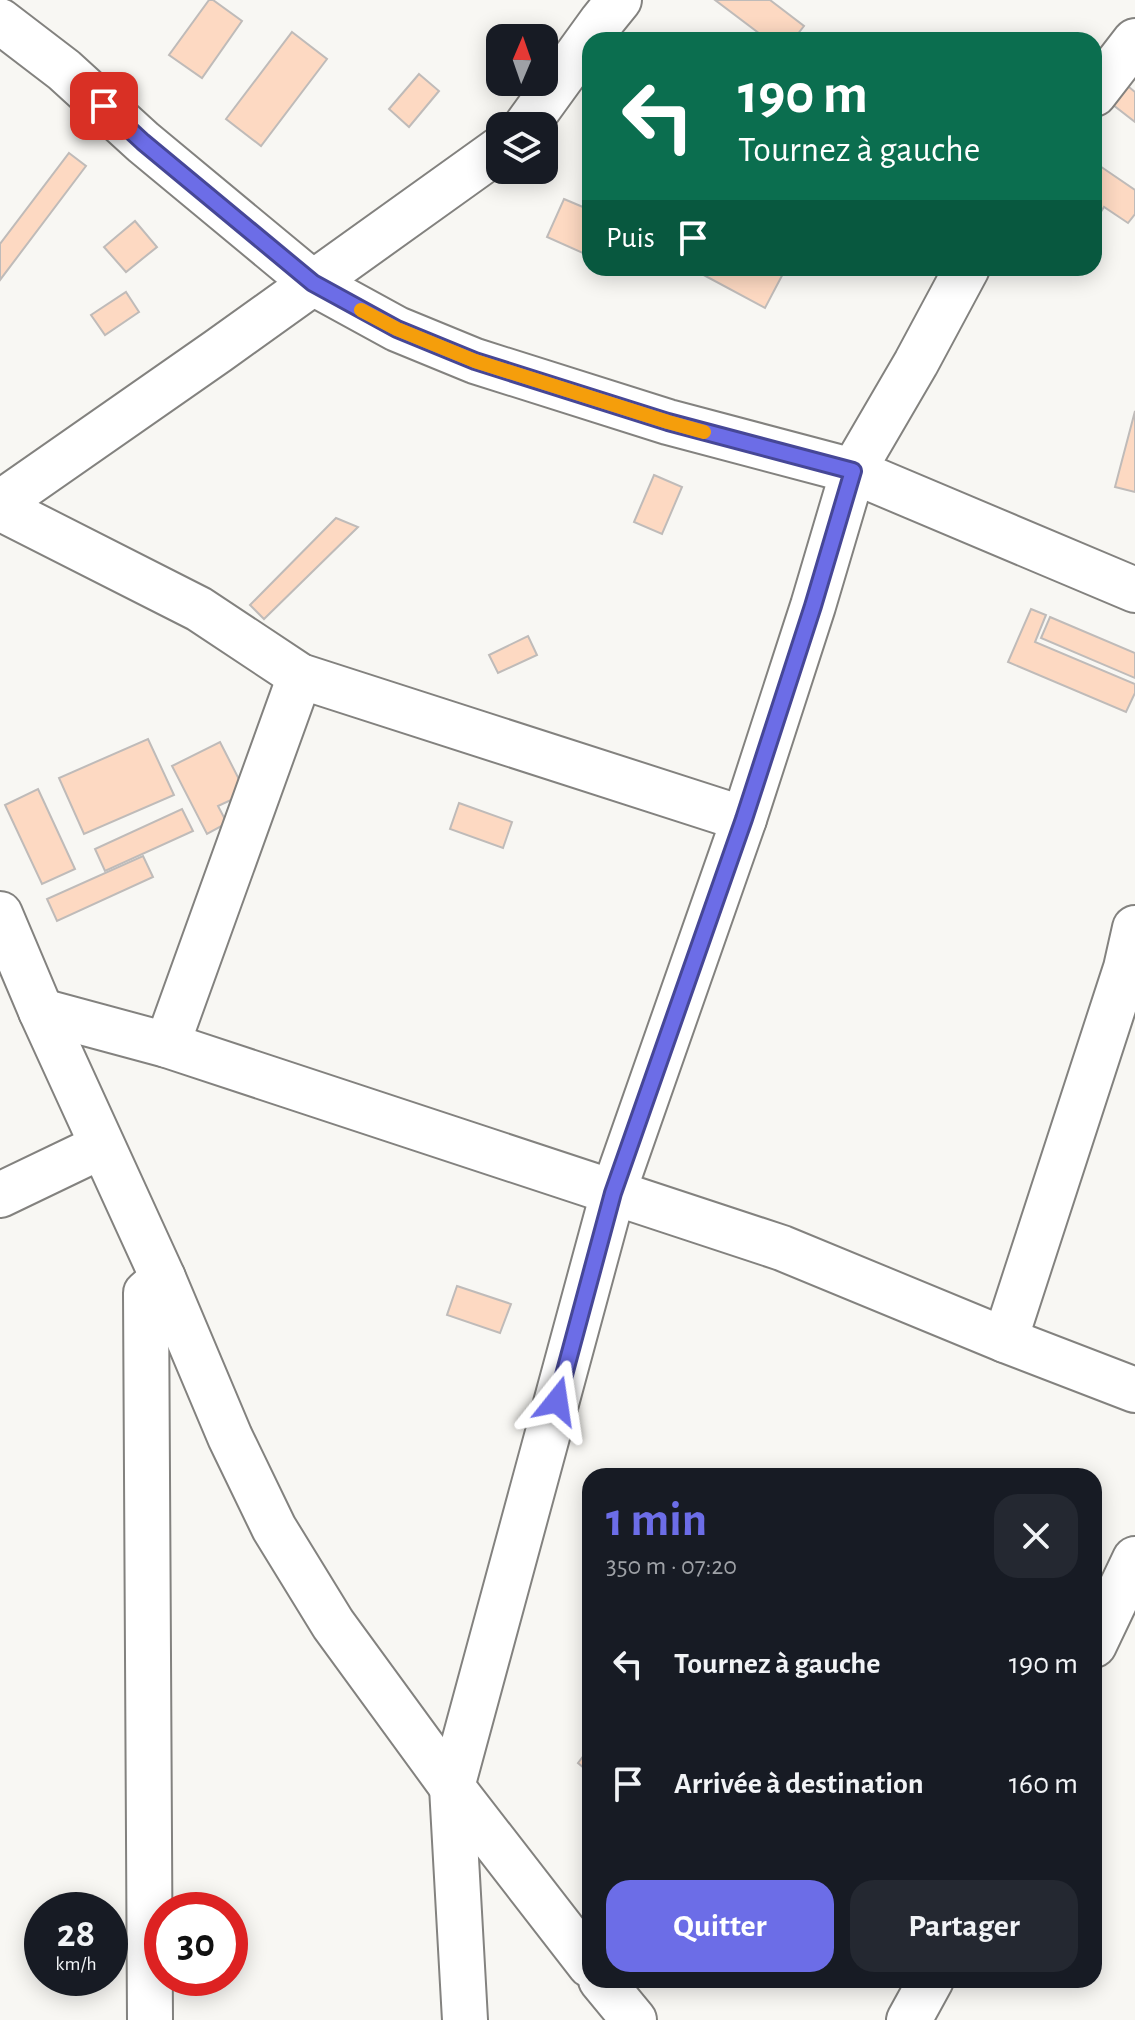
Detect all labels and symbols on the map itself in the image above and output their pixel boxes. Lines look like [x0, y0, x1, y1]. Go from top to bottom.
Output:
north arrow [486, 24, 558, 96]
pin [70, 72, 138, 140]
position arrow [515, 1359, 599, 1443]
speed limit sign: 30 [144, 1892, 248, 1996]

